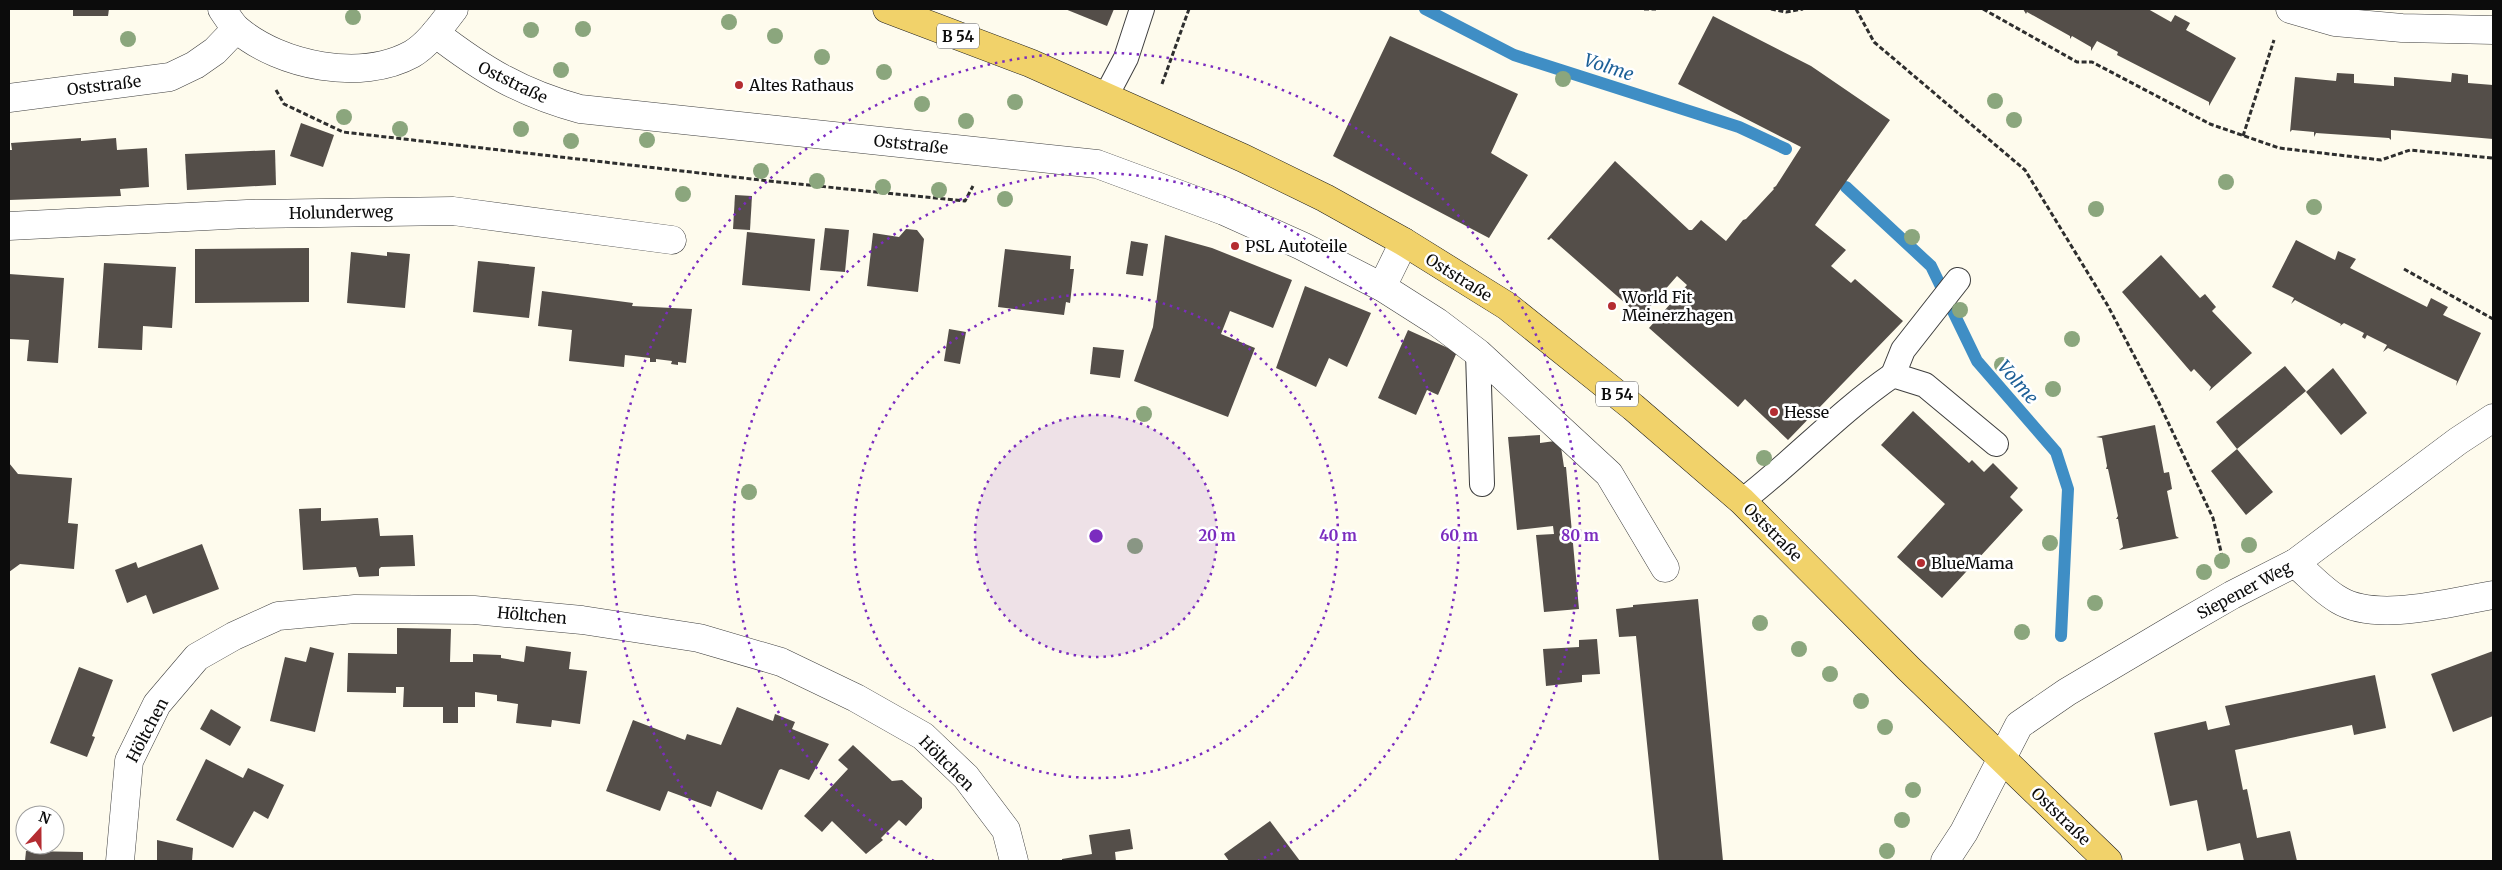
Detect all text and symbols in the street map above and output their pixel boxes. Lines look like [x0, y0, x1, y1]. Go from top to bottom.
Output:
road number: B 54 [937, 24, 979, 48]
water label: Volme [1581, 48, 1637, 86]
street label: Oststraße [475, 57, 551, 107]
street label: Oststraße [66, 71, 142, 99]
place label: Altes Rathaus [748, 75, 854, 95]
marker: Altes Rathaus [733, 79, 745, 91]
street label: Oststraße [873, 130, 949, 158]
street label: Holunderweg [289, 201, 394, 223]
place label: PSL Autoteile [1245, 236, 1347, 256]
marker: PSL Autoteile [1229, 240, 1241, 252]
street label: Oststraße [1422, 249, 1496, 305]
place label: World Fit Meinerzhagen [1621, 287, 1734, 325]
marker: World Fit Meinerzhagen [1606, 300, 1618, 312]
water label: Volme [1993, 355, 2043, 409]
road number: B 54 [1596, 382, 1638, 406]
place label: Hesse [1784, 402, 1829, 422]
marker: Hesse [1768, 406, 1780, 418]
street label: Oststraße [1740, 499, 1806, 565]
text: 20 m [1198, 526, 1236, 545]
text: 40 m [1319, 526, 1357, 545]
text: 60 m [1440, 526, 1478, 545]
text: 80 m [1561, 526, 1599, 545]
centre of rings [1087, 527, 1105, 545]
place label: BlueMama [1931, 553, 2014, 573]
street label: Siepener Weg [2193, 556, 2295, 623]
marker: BlueMama [1915, 557, 1927, 569]
street label: Höltchen [496, 602, 568, 628]
street label: Höltchen [122, 694, 172, 766]
street label: Höltchen [915, 731, 979, 795]
street label: Oststraße [2027, 783, 2095, 849]
north arrow [15, 805, 65, 855]
text: N [36, 807, 53, 828]

